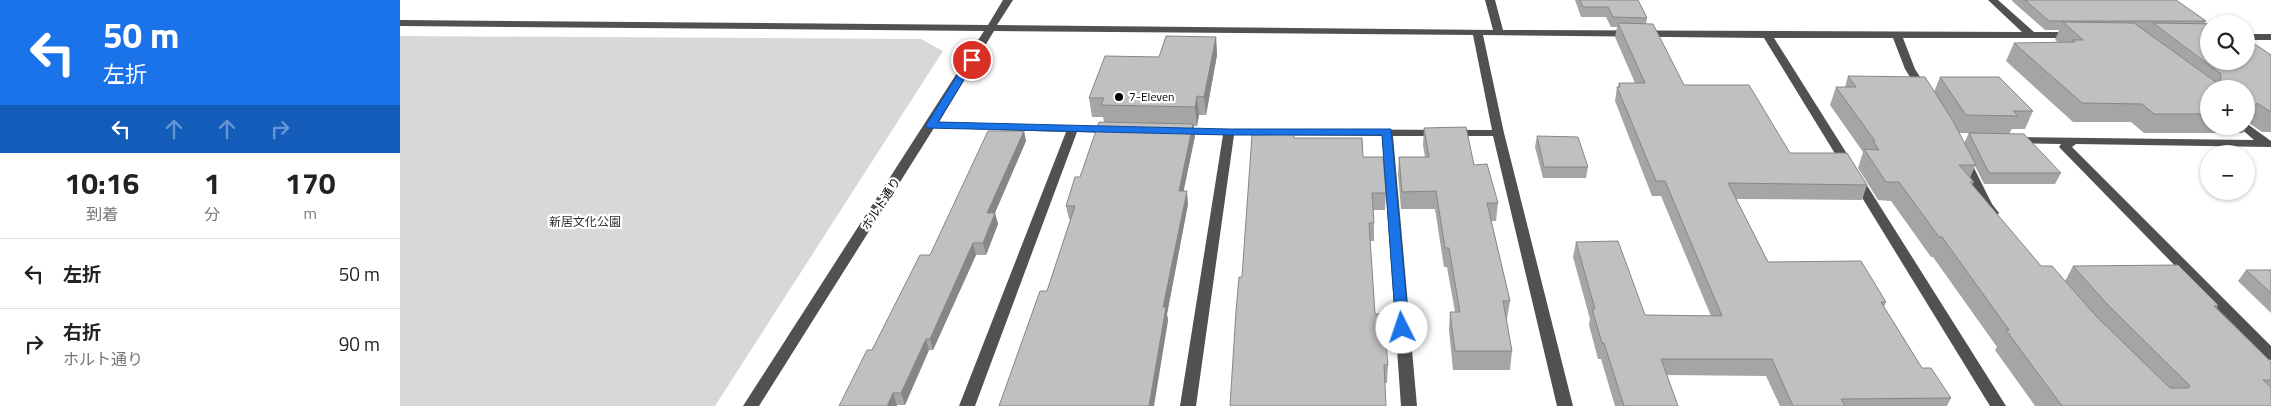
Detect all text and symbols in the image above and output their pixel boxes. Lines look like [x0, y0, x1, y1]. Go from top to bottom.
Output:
text: 50 m [103, 8, 179, 62]
map controls [2200, 15, 2255, 200]
button: search [2200, 15, 2255, 70]
icon: left [20, 20, 85, 85]
pin [951, 39, 993, 81]
icon: arrive [958, 46, 986, 74]
text: 左折 [103, 57, 147, 91]
button: + [2200, 80, 2255, 135]
place label: 7-Eleven [1129, 87, 1175, 106]
marker: 7-Eleven [1113, 91, 1125, 103]
icon: left [107, 115, 135, 143]
icon: ahead [160, 115, 188, 143]
icon: ahead [213, 115, 241, 143]
icon: right [266, 115, 294, 143]
button: − [2200, 145, 2255, 200]
text: 10:16 [64, 160, 139, 206]
text: 1 [204, 160, 221, 206]
text: 170 [285, 160, 336, 206]
street label: ホルト通り [856, 173, 905, 234]
text: m [304, 201, 317, 225]
text: 到着 [86, 202, 118, 226]
text: 分 [204, 202, 220, 226]
park label: 新居文化公園 [549, 212, 621, 231]
text: 左折 [63, 259, 101, 288]
text: 50 m [339, 259, 380, 288]
icon: left [20, 260, 48, 288]
position arrow [1375, 301, 1427, 353]
text: 右折 [63, 317, 101, 346]
text: 90 m [339, 329, 380, 358]
icon: right [20, 330, 48, 358]
text: ホルト通り [63, 347, 143, 371]

